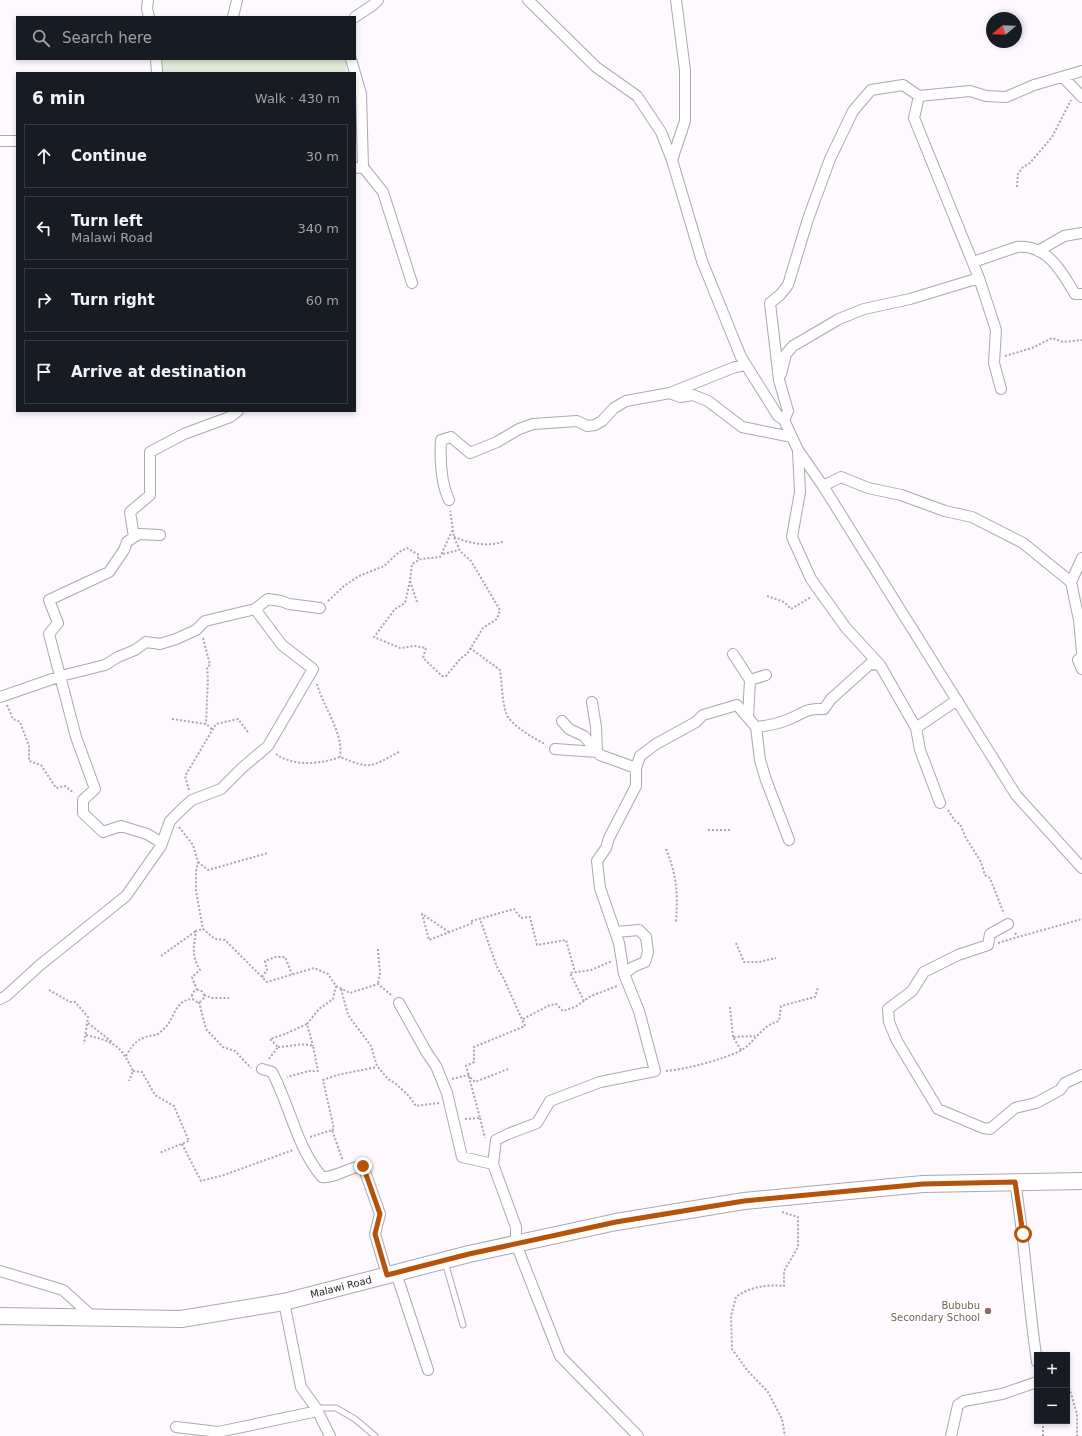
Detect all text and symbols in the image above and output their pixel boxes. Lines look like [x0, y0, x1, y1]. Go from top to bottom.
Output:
north arrow [986, 12, 1022, 48]
search box [16, 16, 356, 60]
icon: search [30, 27, 52, 49]
text: Search here [62, 29, 152, 47]
text: 6 min [32, 88, 85, 108]
text: Walk · 430 m [255, 91, 340, 106]
icon: ahead [33, 145, 55, 167]
text: Continue [71, 147, 147, 165]
text: 30 m [306, 149, 339, 164]
text: Turn left [71, 212, 143, 230]
icon: left [33, 217, 55, 239]
text: 340 m [297, 221, 339, 236]
text: Malawi Road [71, 230, 153, 245]
icon: right [33, 289, 55, 311]
text: Turn right [71, 291, 155, 309]
text: 60 m [306, 293, 339, 308]
icon: arrive [33, 361, 55, 383]
text: Arrive at destination [71, 363, 246, 381]
route end [354, 1157, 372, 1175]
route start [1014, 1225, 1032, 1243]
street label: Malawi Road [309, 1274, 373, 1300]
place label: Bububu Secondary School [891, 1300, 980, 1323]
marker: Bububu Secondary School [983, 1306, 993, 1316]
map controls [1034, 1352, 1070, 1424]
button: + [1034, 1352, 1070, 1388]
button: − [1034, 1388, 1070, 1424]

